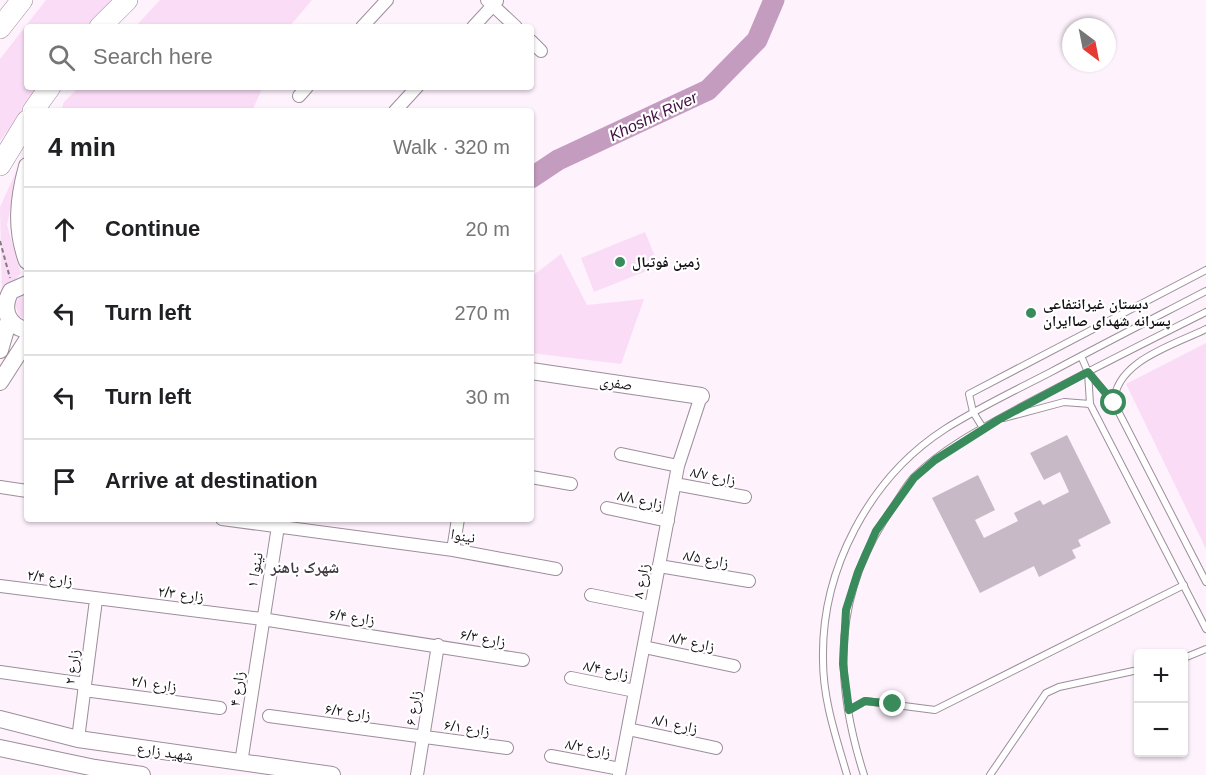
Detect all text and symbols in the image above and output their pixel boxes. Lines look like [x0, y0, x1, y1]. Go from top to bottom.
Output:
north arrow [1062, 18, 1116, 72]
search box [24, 24, 534, 90]
icon: search [45, 41, 78, 74]
text: Search here [93, 44, 213, 69]
water label: Khoshk River [606, 88, 701, 144]
text: 4 min [48, 132, 116, 162]
text: Walk · 320 m [393, 136, 510, 158]
icon: ahead [48, 213, 81, 246]
text: Continue [105, 216, 200, 241]
text: 20 m [466, 218, 510, 240]
place label: زمین فوتبال [632, 253, 700, 271]
marker: زمین فوتبال [613, 255, 627, 269]
place label: دبستان غیرانتفاعی پسرانه شهدای صاایران [1043, 295, 1171, 330]
icon: left [48, 297, 81, 330]
text: Turn left [105, 300, 191, 325]
text: 270 m [454, 302, 510, 324]
marker: دبستان غیرانتفاعی پسرانه شهدای صاایران [1024, 306, 1038, 320]
street label: صفری [598, 372, 634, 395]
icon: left [48, 381, 81, 414]
text: Turn left [105, 384, 191, 409]
text: 30 m [466, 386, 510, 408]
route start [1100, 389, 1126, 415]
street label: ۸/۷ زارع [688, 463, 738, 490]
icon: arrive [48, 465, 81, 498]
text: Arrive at destination [105, 468, 318, 493]
street label: ۸/۸ زارع [615, 486, 665, 515]
street label: نینوا [449, 525, 477, 547]
street label: ۸/۵ زارع [682, 546, 730, 573]
street label: ۱ نینوا [243, 551, 267, 589]
district label: شهرک باهنر [270, 559, 339, 577]
street label: ۸ زارع [629, 562, 654, 600]
street label: ۲/۴ زارع [26, 566, 74, 591]
street label: ۲/۳ زارع [157, 582, 205, 607]
street label: ۶/۴ زارع [328, 605, 376, 630]
street label: ۶/۳ زارع [459, 625, 507, 652]
street label: ۸/۳ زارع [667, 628, 717, 657]
street label: ۲ زارع [61, 648, 84, 686]
map controls [1134, 649, 1188, 757]
button: + [1134, 649, 1188, 703]
street label: ۸/۴ زارع [581, 656, 631, 685]
street label: ۴ زارع [226, 670, 249, 708]
street label: ۲/۱ زارع [130, 672, 178, 697]
street label: ۶ زارع [401, 689, 426, 727]
route end [879, 690, 905, 716]
street label: ۶/۲ زارع [324, 700, 372, 725]
button: − [1134, 703, 1188, 757]
street label: ۸/۱ زارع [650, 710, 700, 739]
street label: ۶/۱ زارع [443, 716, 491, 741]
street label: ۸/۲ زارع [563, 735, 613, 762]
street label: شهید زارع [136, 739, 194, 766]

